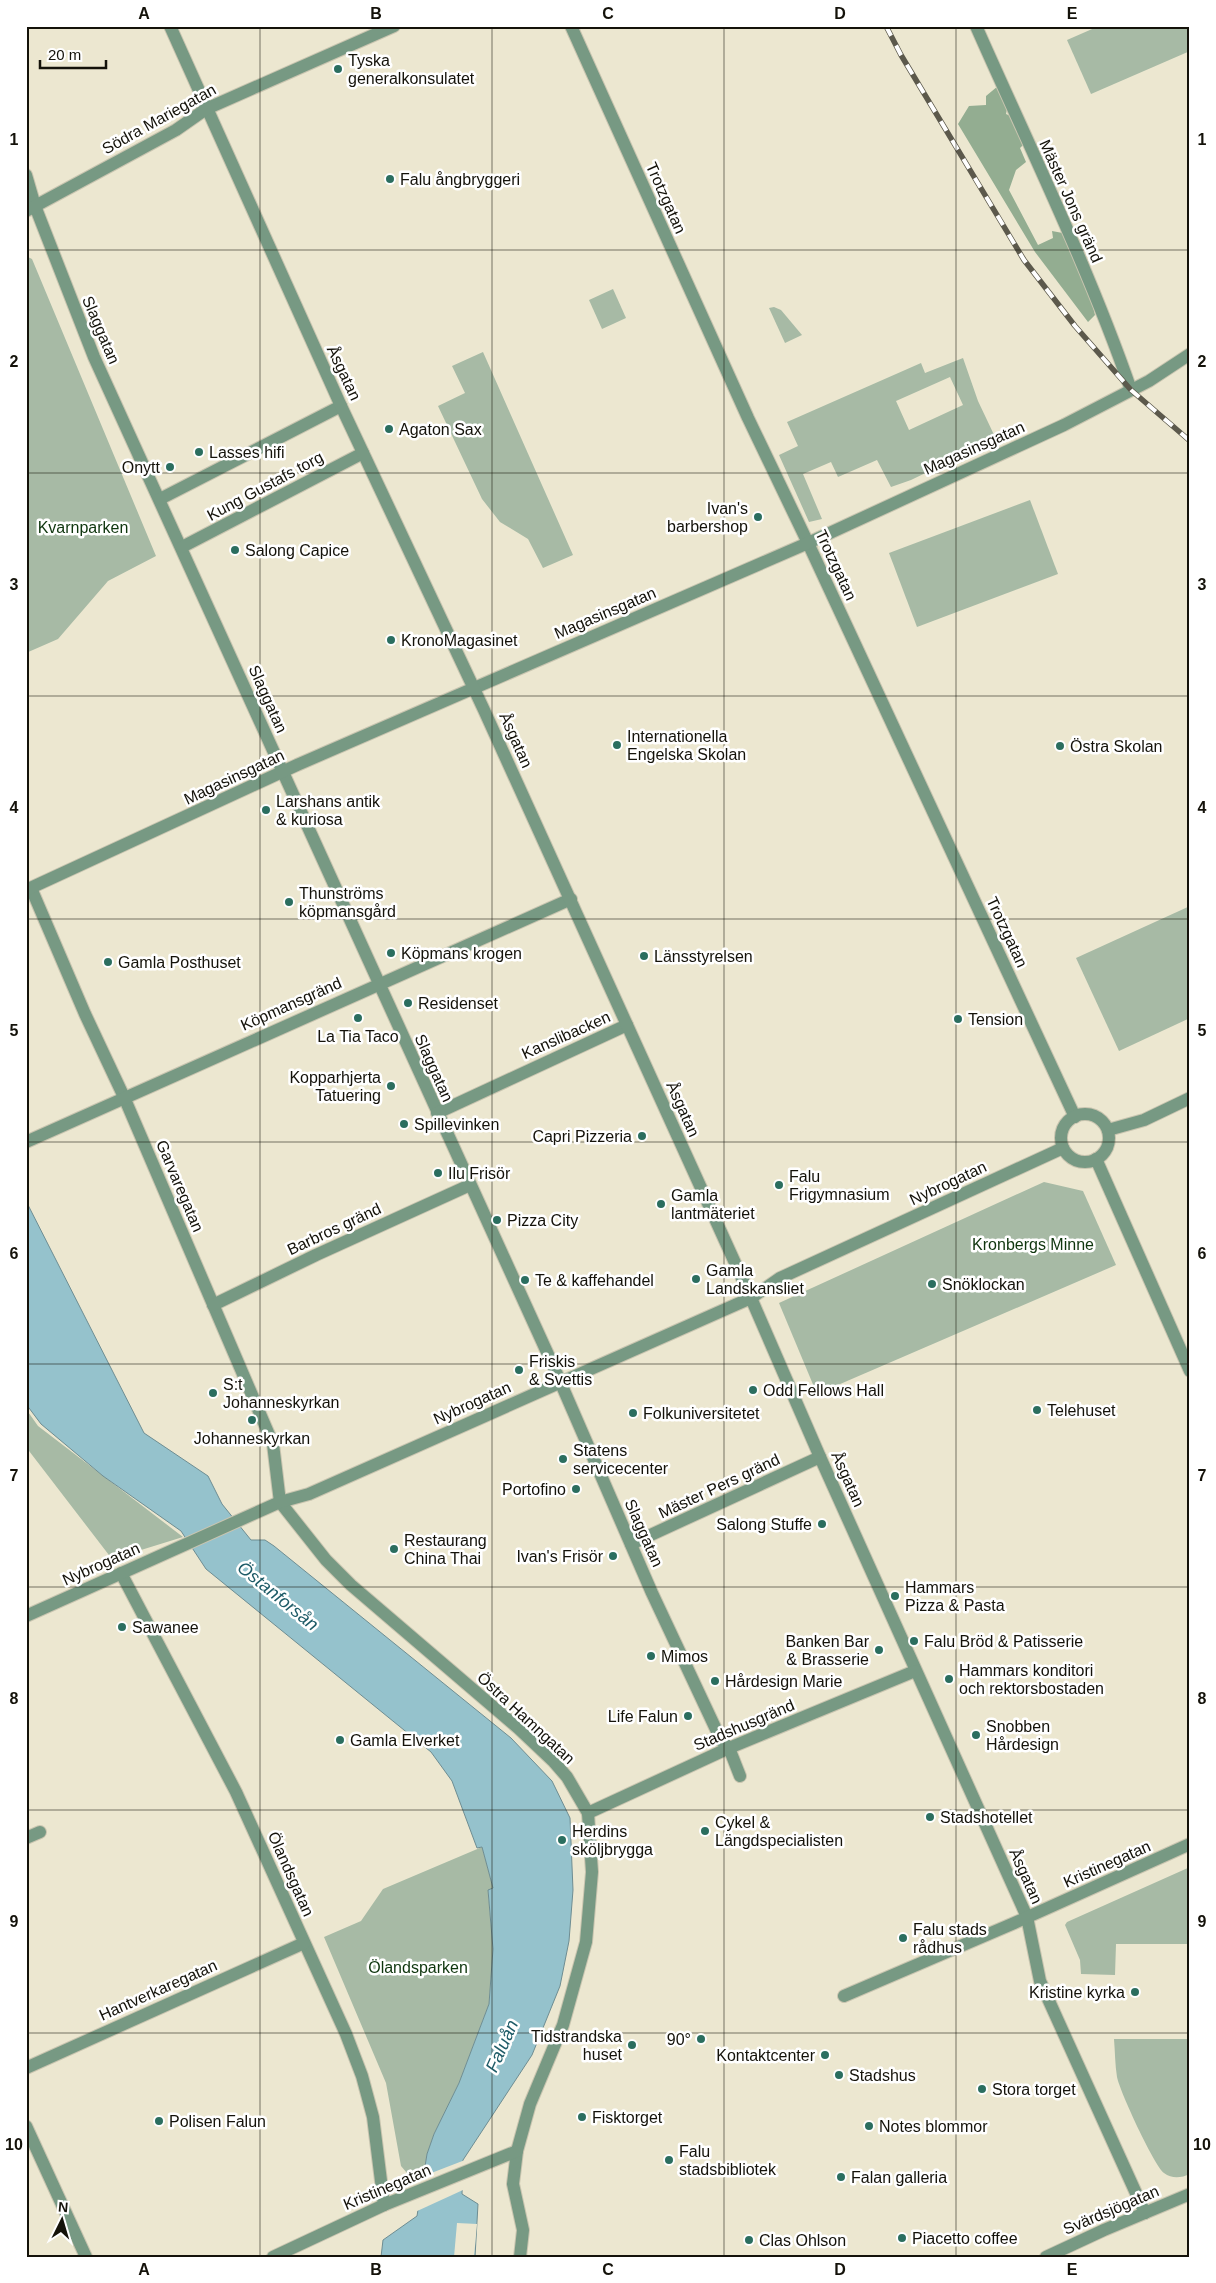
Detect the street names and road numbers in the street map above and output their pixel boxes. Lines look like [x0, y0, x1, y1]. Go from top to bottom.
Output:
street label: Södra Mariegatan [99, 81, 219, 157]
street label: Mäster Jons gränd [1036, 137, 1106, 265]
street label: Trotzgatan [643, 160, 689, 236]
street label: Slaggatan [79, 294, 123, 366]
street label: Åsgatan [324, 342, 365, 403]
street label: Magasinsgatan [921, 418, 1027, 478]
street label: Kung Gustafs torg [204, 448, 326, 524]
street label: Trotzgatan [812, 527, 860, 603]
street label: Magasinsgatan [552, 584, 658, 642]
street label: Slaggatan [246, 663, 290, 735]
street label: Åsgatan [496, 709, 537, 770]
street label: Magasinsgatan [181, 746, 287, 808]
street label: Trotzgatan [983, 894, 1031, 970]
street label: Köpmansgränd [238, 974, 344, 1034]
street label: Kanslibacken [519, 1008, 613, 1062]
street label: Slaggatan [412, 1032, 456, 1104]
street label: Åsgatan [663, 1078, 704, 1139]
street label: Garvaregatan [153, 1138, 207, 1234]
street label: Nybrogatan [907, 1158, 989, 1208]
street label: Barbros gränd [284, 1200, 384, 1258]
street label: Nybrogatan [431, 1378, 513, 1428]
street label: Åsgatan [828, 1448, 869, 1509]
street label: Mäster Pers gränd [656, 1450, 782, 1522]
street label: Slaggatan [622, 1497, 666, 1569]
street label: Nybrogatan [60, 1539, 142, 1589]
street label: Östra Hamngatan [474, 1669, 578, 1767]
street label: Stadshusgränd [691, 1696, 797, 1754]
street label: Ölandsgatan [265, 1829, 317, 1919]
street label: Kristinegatan [1061, 1837, 1153, 1891]
street label: Åsgatan [1006, 1845, 1047, 1906]
street label: Hantverkaregatan [96, 1956, 220, 2024]
street label: Kristinegatan [341, 2161, 433, 2213]
street label: Svärdsjögatan [1061, 2182, 1161, 2238]

